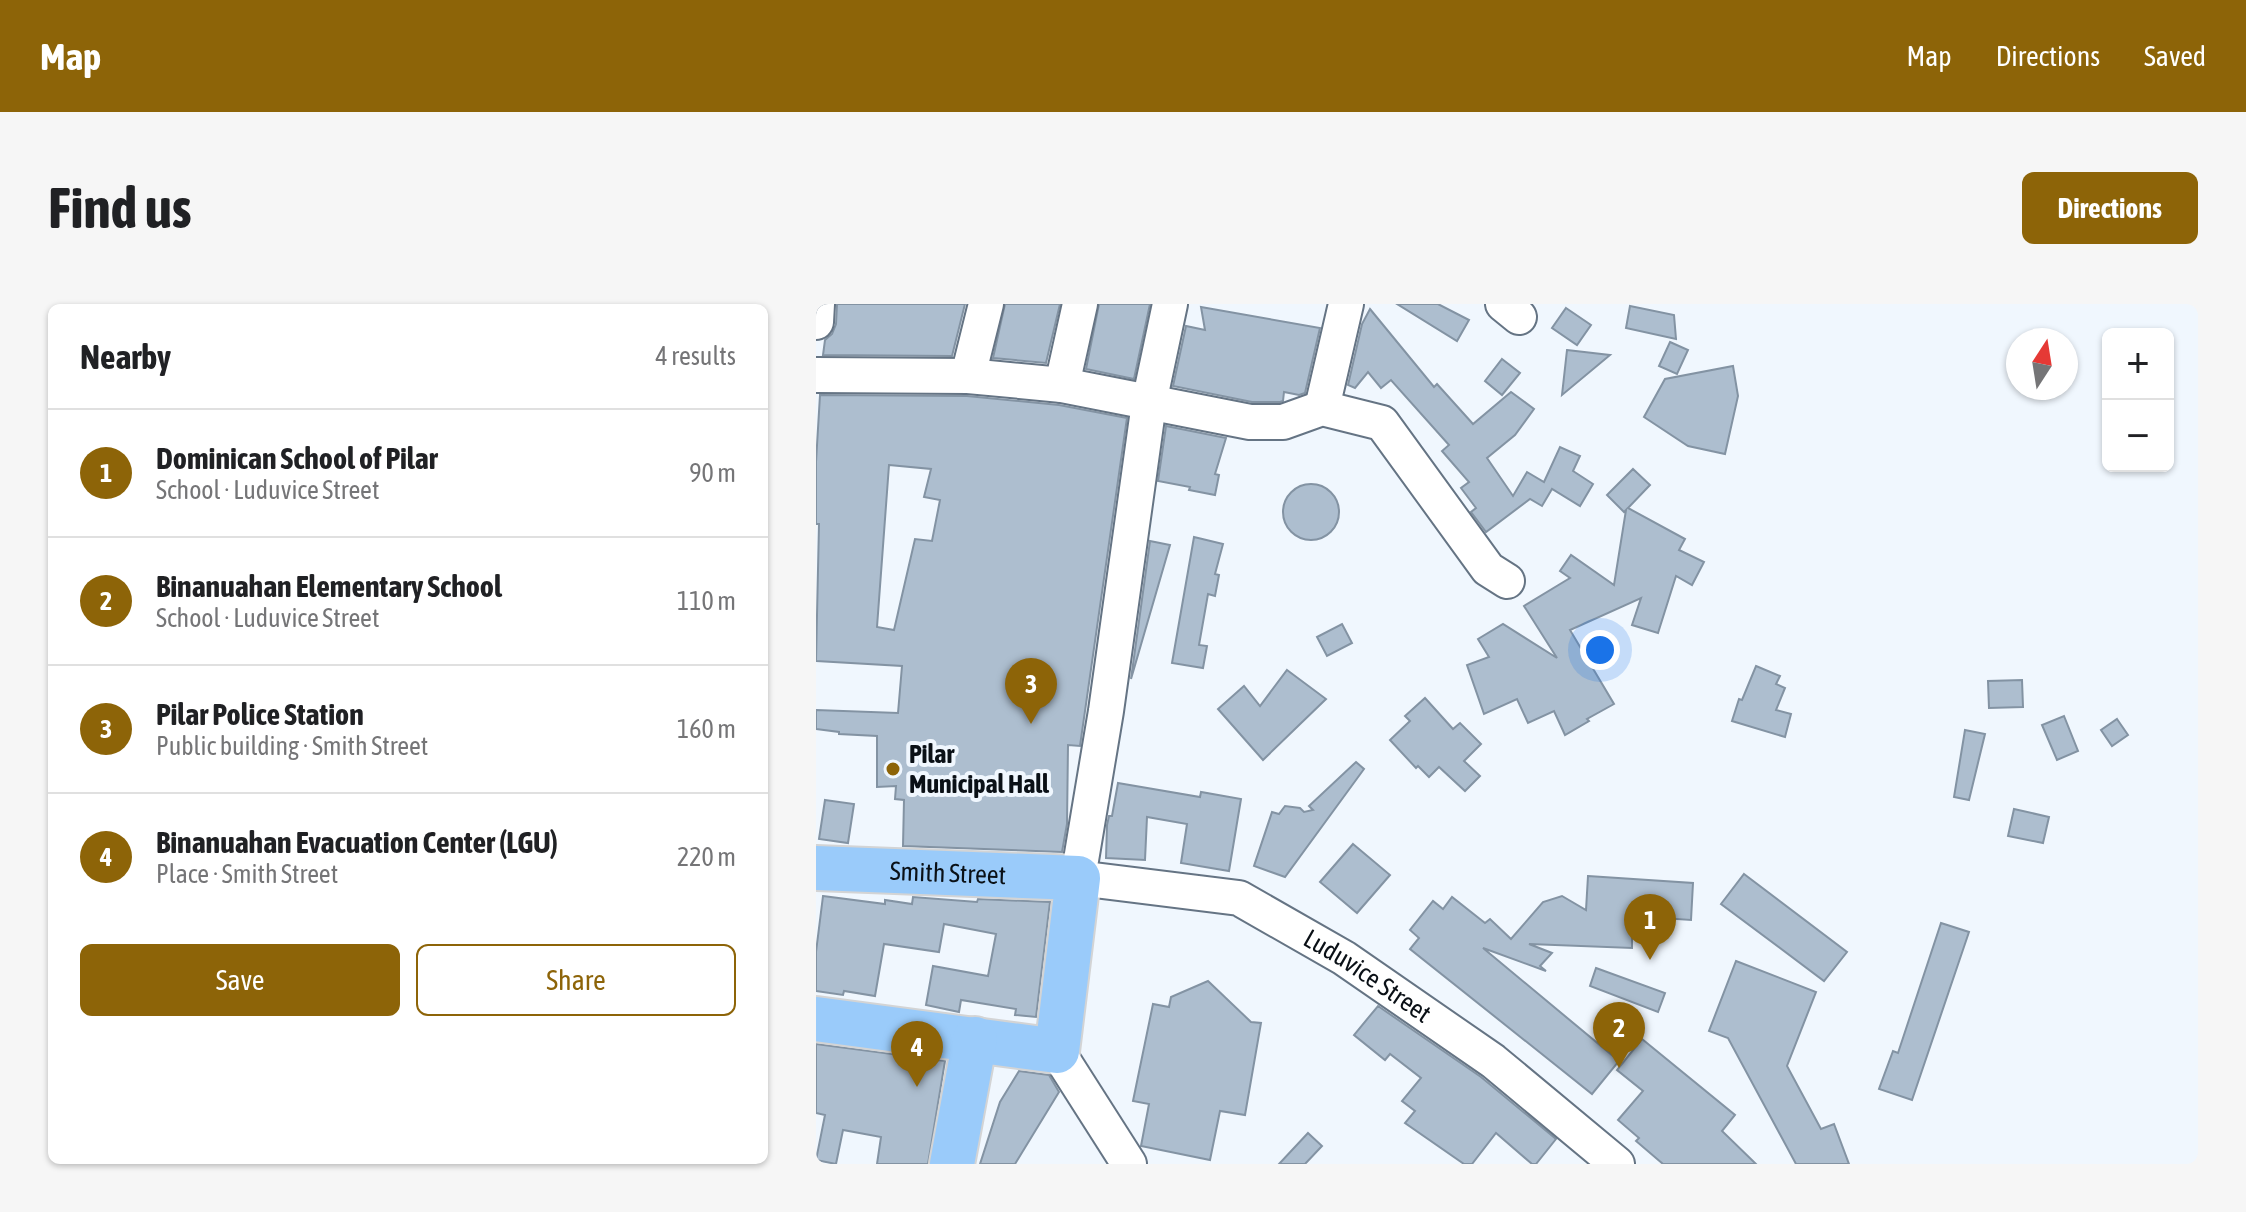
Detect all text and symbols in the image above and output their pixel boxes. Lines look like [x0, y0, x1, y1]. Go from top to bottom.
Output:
text: Map [40, 35, 101, 78]
text: Map [1907, 40, 1952, 72]
text: Directions [1996, 40, 2100, 72]
text: Saved [2144, 40, 2206, 72]
button: Directions [2022, 172, 2198, 244]
text: Find us [48, 176, 192, 240]
north arrow [2006, 328, 2078, 400]
map controls [2102, 328, 2174, 472]
button: + [2102, 328, 2174, 400]
text: Nearby [80, 337, 171, 376]
text: 4 results [655, 341, 736, 371]
button: − [2102, 400, 2174, 472]
text: Dominican School of Pilar [156, 441, 438, 475]
text: 1 [100, 458, 112, 488]
text: 90 m [689, 458, 736, 488]
text: School · Luduvice Street [156, 475, 379, 505]
text: Binanuahan Elementary School [156, 569, 502, 603]
text: 2 [100, 586, 112, 616]
text: 110 m [677, 586, 736, 616]
text: School · Luduvice Street [156, 603, 379, 633]
your location [1580, 630, 1620, 670]
pin: 3 [1005, 658, 1057, 724]
text: Pilar Police Station [156, 697, 364, 731]
text: 3 [100, 714, 112, 744]
text: 160 m [677, 714, 736, 744]
text: Public building · Smith Street [156, 731, 428, 761]
place label: Pilar Municipal Hall [909, 739, 1050, 799]
marker: Pilar Municipal Hall [884, 760, 902, 778]
text: Binanuahan Evacuation Center (LGU) [156, 825, 558, 859]
text: 4 [100, 842, 112, 872]
text: 220 m [677, 842, 736, 872]
street label: Smith Street [889, 856, 1007, 890]
text: Place · Smith Street [156, 859, 338, 889]
pin: 1 [1624, 894, 1676, 960]
street label: Luduvice Street [1298, 923, 1437, 1029]
button: Save [80, 944, 400, 1016]
button: Share [416, 944, 736, 1016]
pin: 2 [1593, 1002, 1645, 1068]
pin: 4 [891, 1021, 943, 1087]

